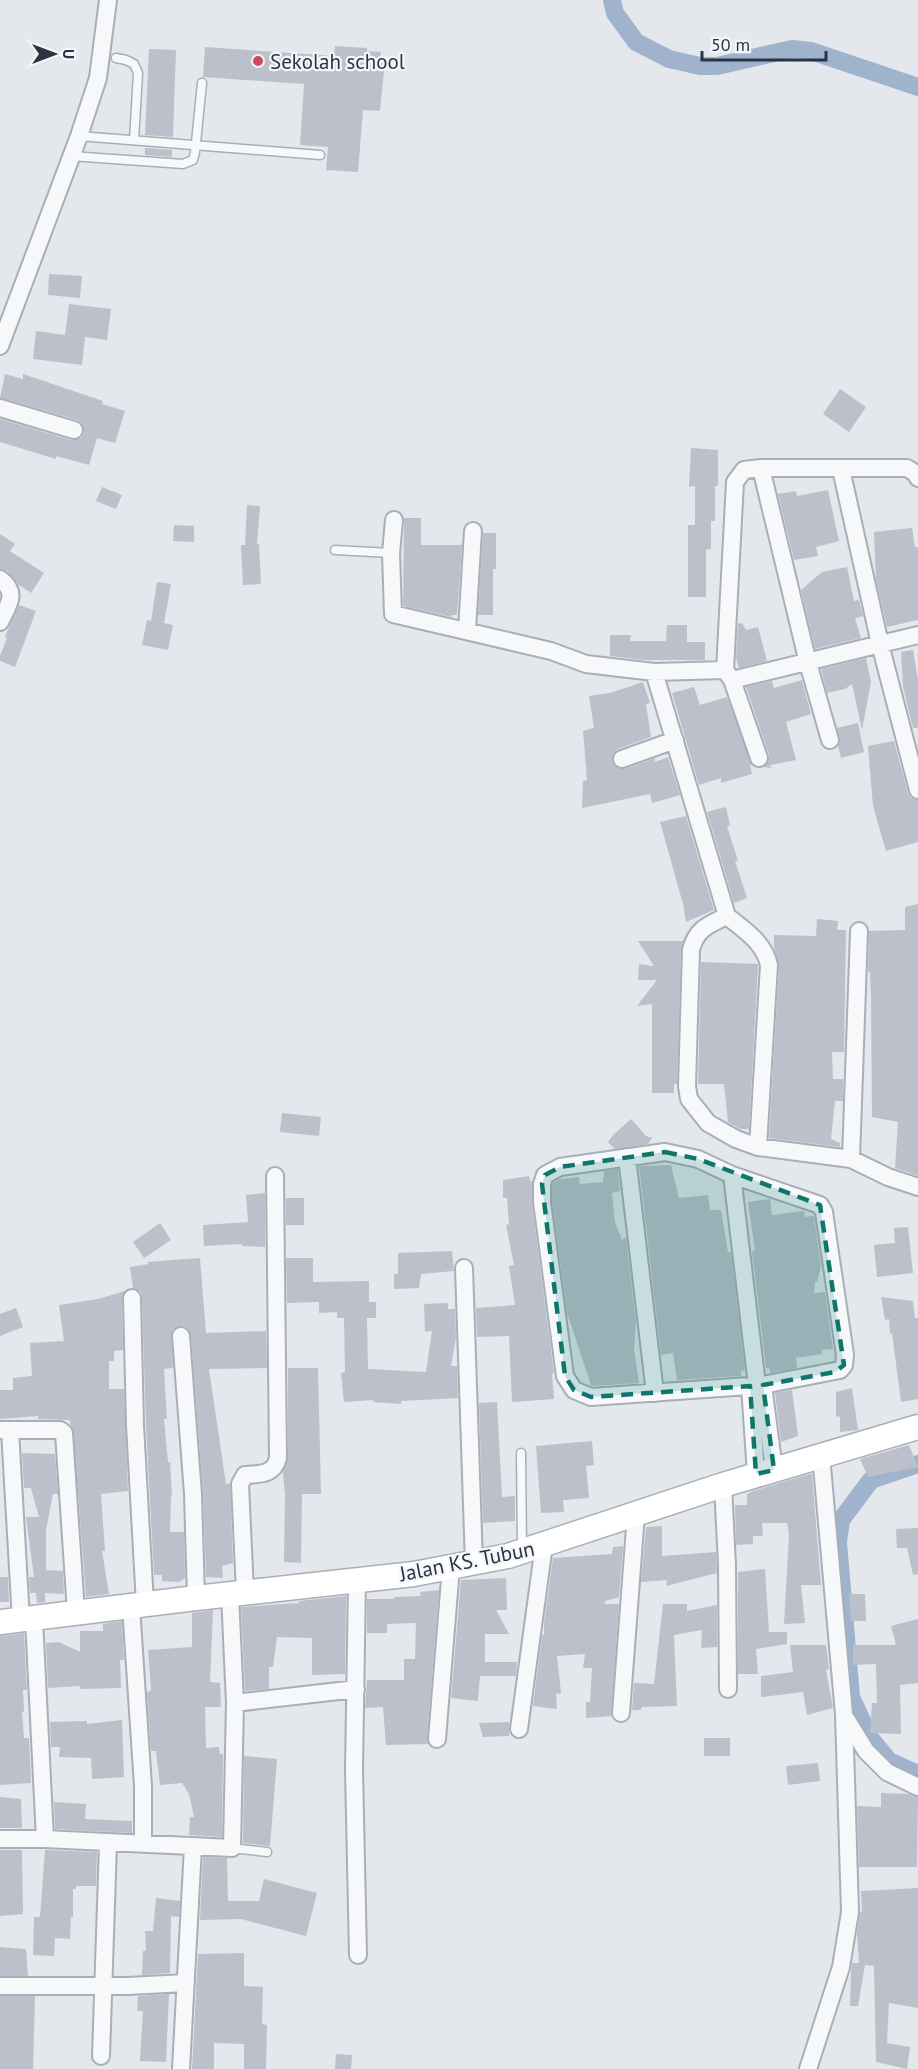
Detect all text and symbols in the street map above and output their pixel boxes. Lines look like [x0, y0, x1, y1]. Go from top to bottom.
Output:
north arrow [24, 24, 84, 84]
scale bar [702, 24, 826, 62]
text: 50 m [711, 33, 750, 56]
place label: Sekolah school [270, 48, 405, 75]
text: U [59, 49, 79, 59]
marker: Sekolah school [251, 54, 265, 68]
street label: Jalan KS. Tubun [396, 1535, 537, 1587]

